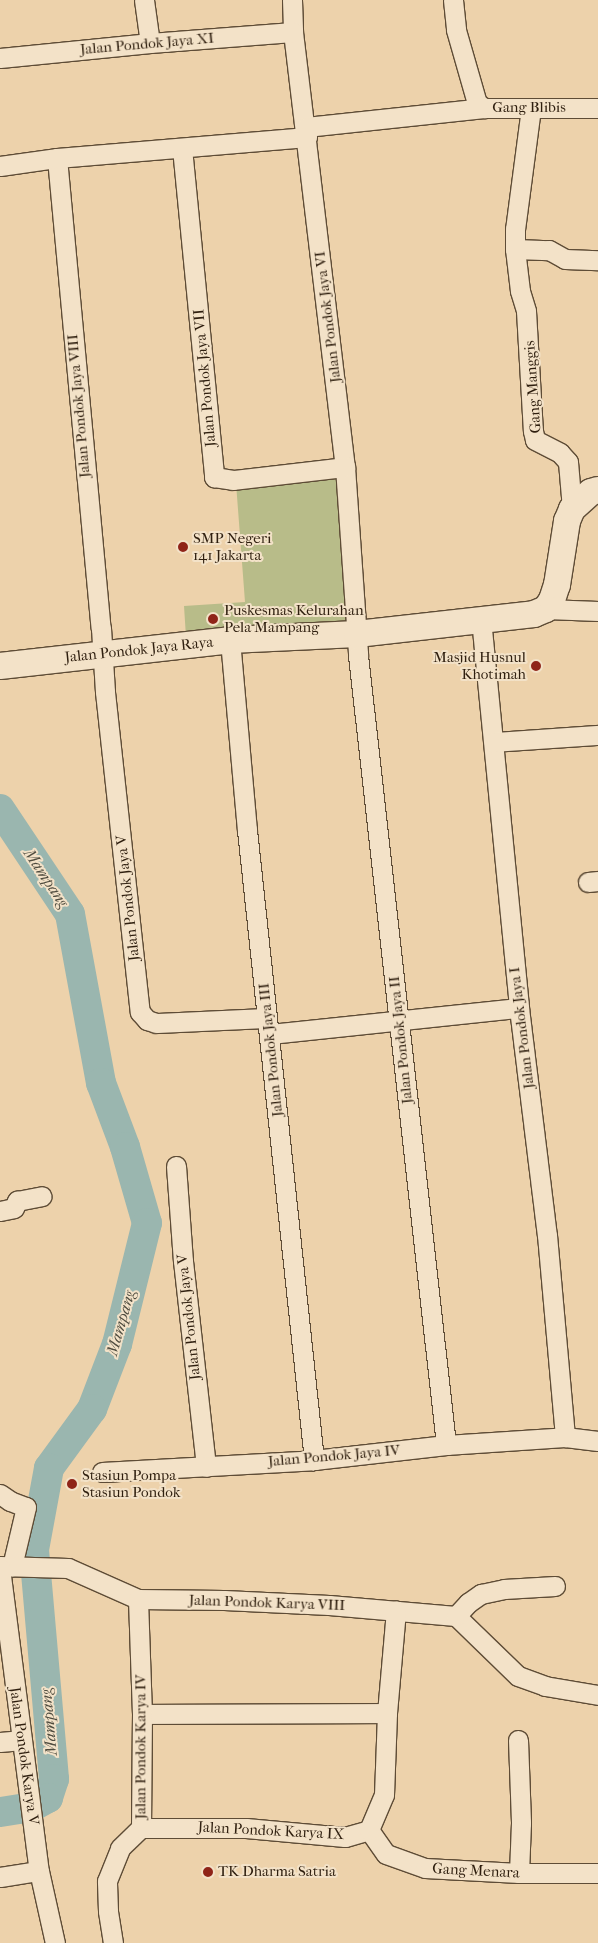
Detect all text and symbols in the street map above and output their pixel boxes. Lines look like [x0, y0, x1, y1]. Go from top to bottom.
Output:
street label: Jalan Pondok Jaya XI [79, 29, 215, 59]
street label: Gang Blibis [492, 99, 566, 117]
street label: Jalan Pondok Jaya VI [311, 250, 345, 384]
street label: Jalan Pondok Jaya VII [190, 308, 220, 448]
street label: Jalan Pondok Jaya VIII [64, 333, 94, 479]
street label: Gang Manggis [521, 340, 545, 434]
place label: SMP Negeri 141 Jakarta [193, 529, 272, 564]
marker: SMP Negeri 141 Jakarta [177, 541, 189, 553]
place label: Puskesmas Kelurahan Pela Mampang [224, 601, 364, 636]
marker: Puskesmas Kelurahan Pela Mampang [206, 612, 220, 626]
street label: Jalan Pondok Jaya Raya [64, 633, 214, 667]
place label: Masjid Husnul Khotimah [433, 648, 526, 683]
marker: Masjid Husnul Khotimah [530, 660, 542, 672]
street label: Jalan Pondok Jaya V [112, 834, 144, 962]
water label: Mampang [19, 845, 73, 911]
street label: Jalan Pondok Jaya I [506, 966, 538, 1090]
street label: Jalan Pondok Jaya II [385, 975, 417, 1105]
street label: Jalan Pondok Jaya III [255, 982, 287, 1118]
street label: Jalan Pondok Jaya V [173, 1253, 205, 1381]
water label: Mampang [103, 1288, 139, 1358]
street label: Jalan Pondok Jaya IV [267, 1441, 401, 1471]
place label: Stasiun Pompa Stasiun Pondok [82, 1466, 181, 1501]
marker: Stasiun Pompa Stasiun Pondok [66, 1478, 78, 1490]
street label: Jalan Pondok Karya VIII [189, 1591, 345, 1615]
street label: Jalan Pondok Karya IV [132, 1675, 150, 1819]
street label: Jalan Pondok Karya V [5, 1686, 43, 1826]
water label: Mampang [37, 1688, 61, 1756]
street label: Jalan Pondok Karya IX [197, 1818, 345, 1844]
street label: Gang Menara [432, 1860, 520, 1882]
place label: TK Dharma Satria [218, 1863, 336, 1881]
marker: TK Dharma Satria [202, 1866, 214, 1878]

